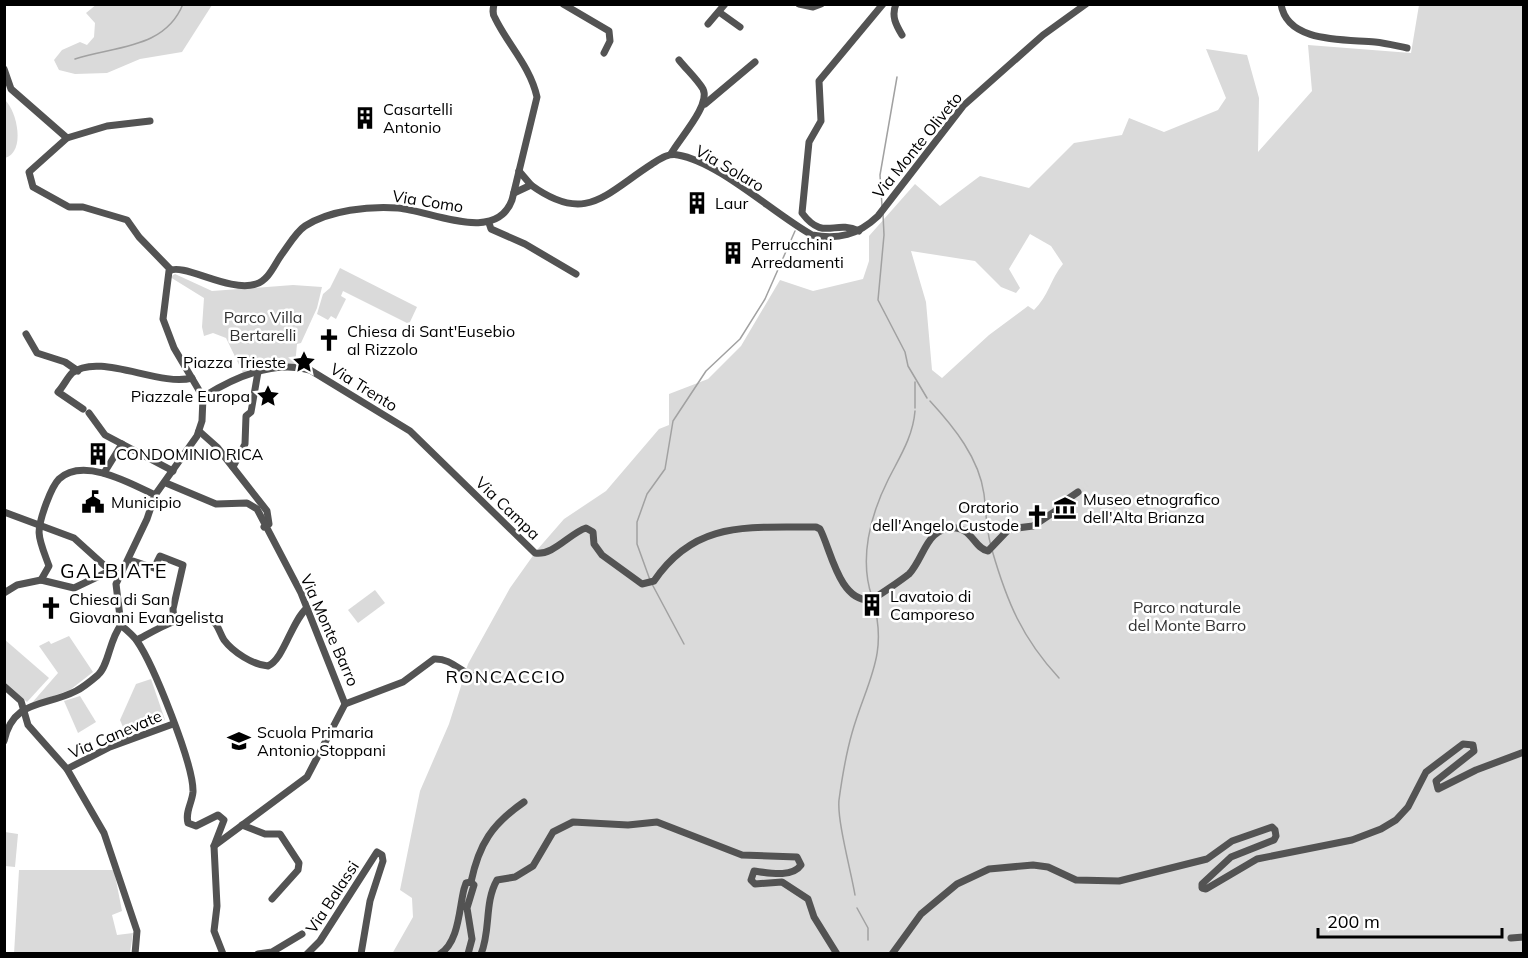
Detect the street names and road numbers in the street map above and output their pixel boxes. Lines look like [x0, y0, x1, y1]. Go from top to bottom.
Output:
street label: Via Monte Oliveto [868, 88, 966, 202]
street label: Via Solaro [692, 140, 768, 196]
street label: Via Como [391, 186, 465, 216]
street label: Via Trento [327, 358, 401, 416]
street label: Via Campa [471, 472, 545, 544]
street label: Via Monte Barro [296, 571, 364, 689]
street label: Via Canevate [65, 705, 165, 763]
street label: Via Balassi [301, 857, 363, 937]

